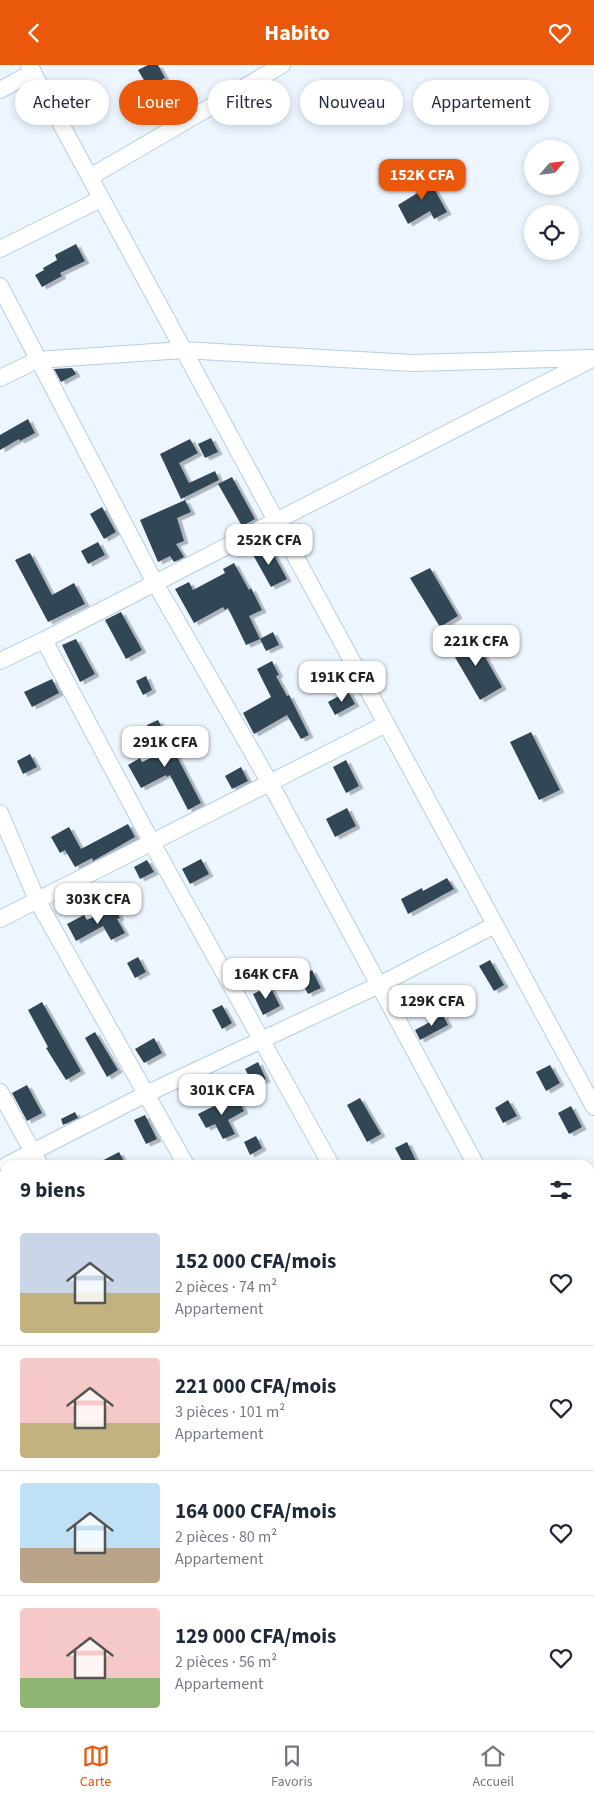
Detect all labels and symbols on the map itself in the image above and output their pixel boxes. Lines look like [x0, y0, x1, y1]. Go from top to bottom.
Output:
north arrow [524, 140, 579, 195]
pin: 152K CFA [370, 159, 474, 201]
pin: 252K CFA [217, 523, 321, 566]
pin: 221K CFA [424, 625, 528, 667]
pin: 191K CFA [290, 661, 394, 703]
pin: 291K CFA [113, 725, 217, 768]
pin: 303K CFA [46, 883, 150, 925]
pin: 164K CFA [214, 957, 318, 1000]
pin: 129K CFA [380, 985, 484, 1027]
pin: 301K CFA [170, 1073, 274, 1116]

